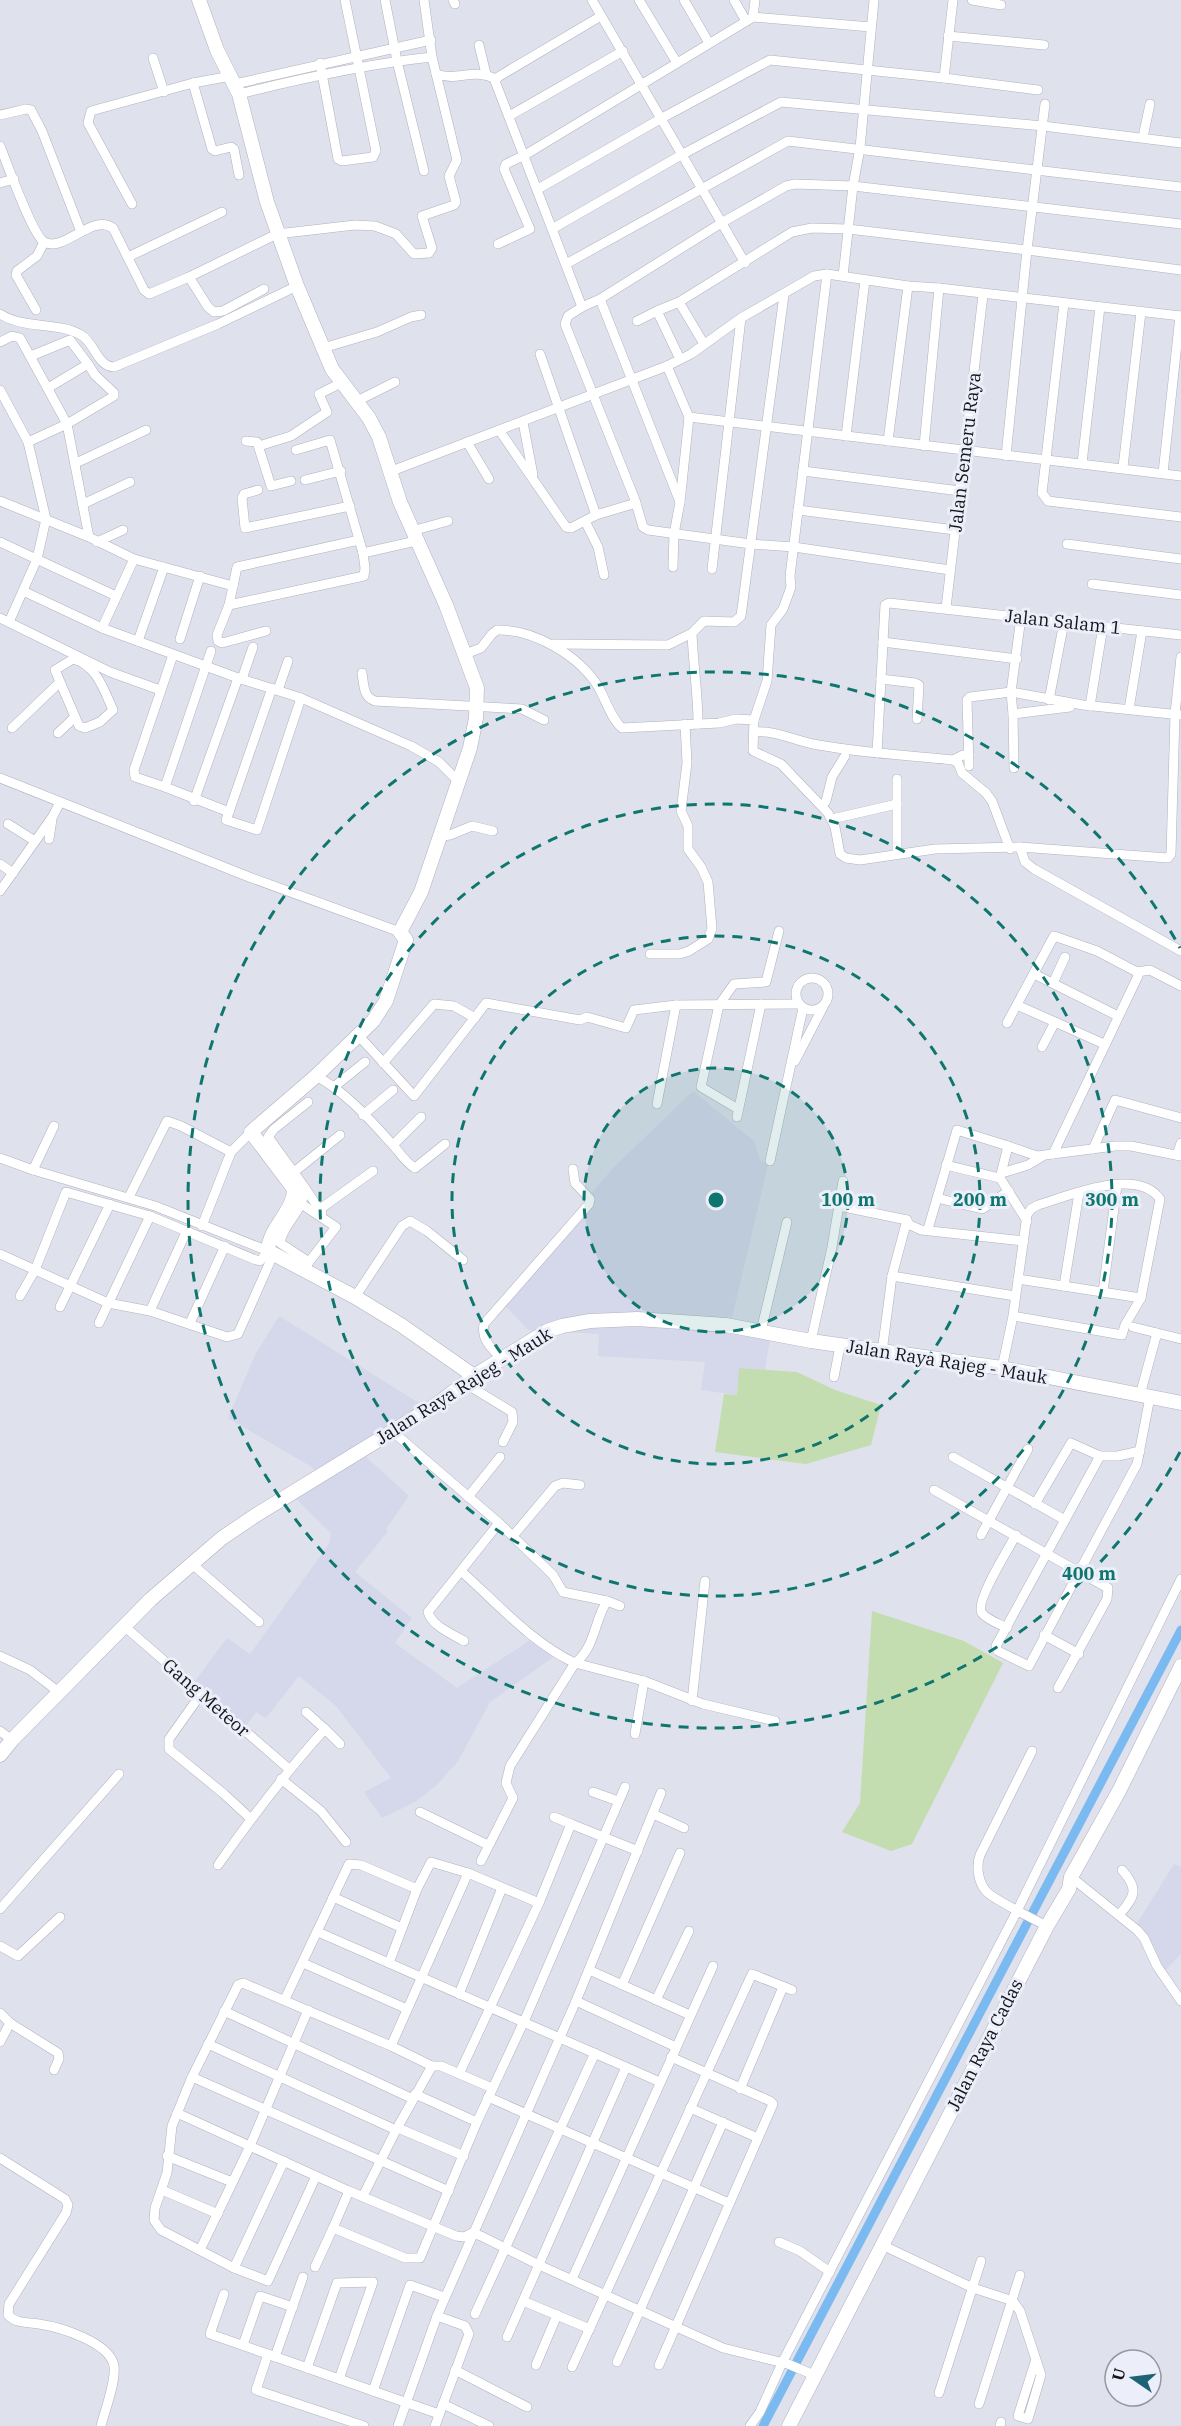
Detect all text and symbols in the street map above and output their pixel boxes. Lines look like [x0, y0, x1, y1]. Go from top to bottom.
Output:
street label: Jalan Semeru Raya [943, 371, 986, 533]
street label: Jalan Salam 1 [1004, 604, 1122, 639]
text: 100 m [821, 1188, 876, 1211]
text: 200 m [953, 1188, 1008, 1211]
text: 300 m [1085, 1188, 1140, 1211]
centre of rings [706, 1190, 726, 1210]
street label: Jalan Raya Rajeg - Mauk [371, 1322, 556, 1449]
street label: Jalan Raya Rajeg - Mauk [845, 1334, 1050, 1389]
text: 400 m [1062, 1562, 1117, 1585]
street label: Gang Meteor [158, 1654, 255, 1742]
street label: Jalan Raya Cadas [941, 1975, 1028, 2115]
north arrow [1103, 2348, 1163, 2408]
text: U [1107, 2366, 1130, 2383]

